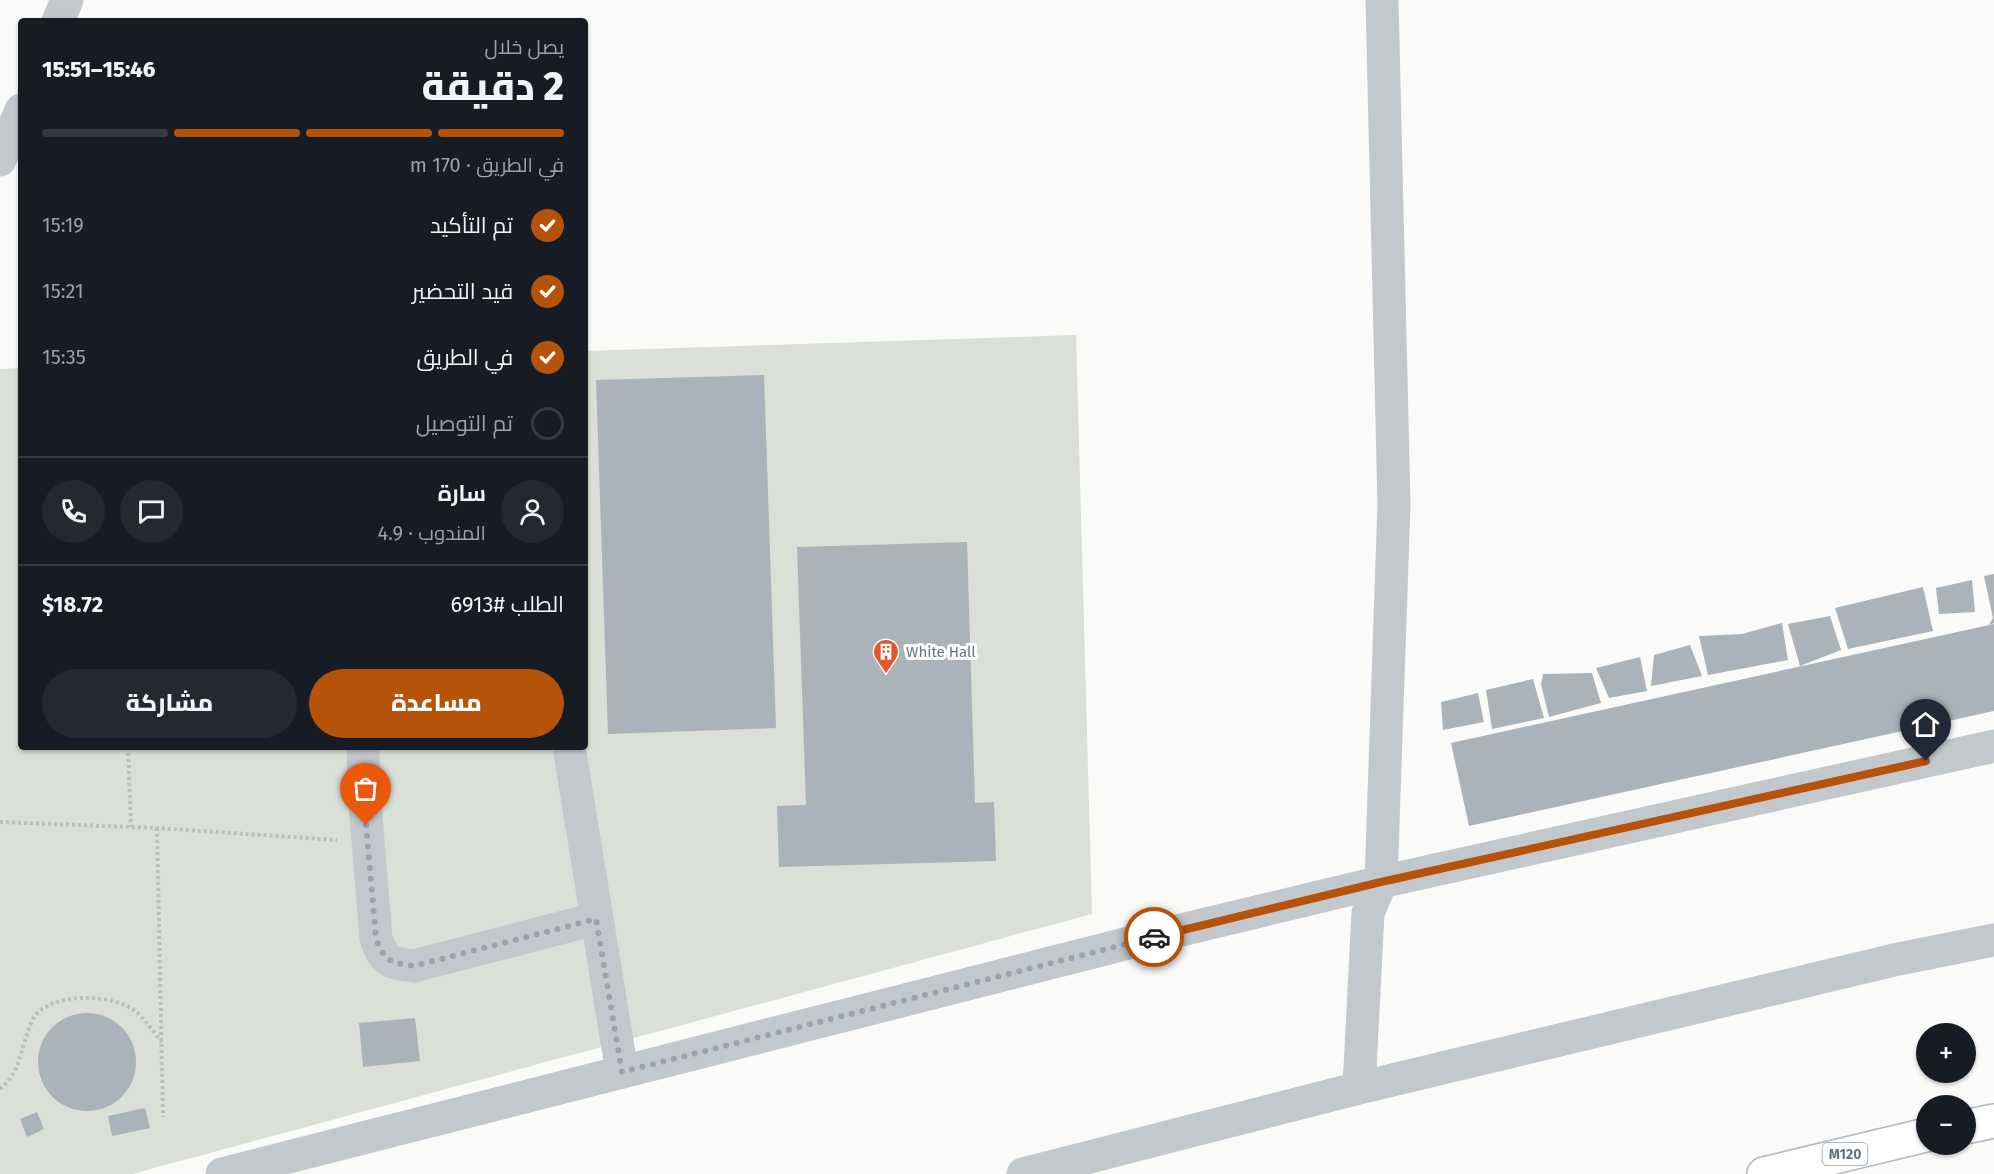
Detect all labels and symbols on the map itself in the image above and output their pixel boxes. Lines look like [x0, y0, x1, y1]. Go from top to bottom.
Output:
building icon: White Hall [871, 637, 901, 675]
place label: White Hall [906, 643, 976, 661]
pin [1900, 699, 1951, 761]
pin [340, 763, 391, 825]
courier [1124, 907, 1184, 967]
road number: M120 [1822, 1143, 1868, 1165]

